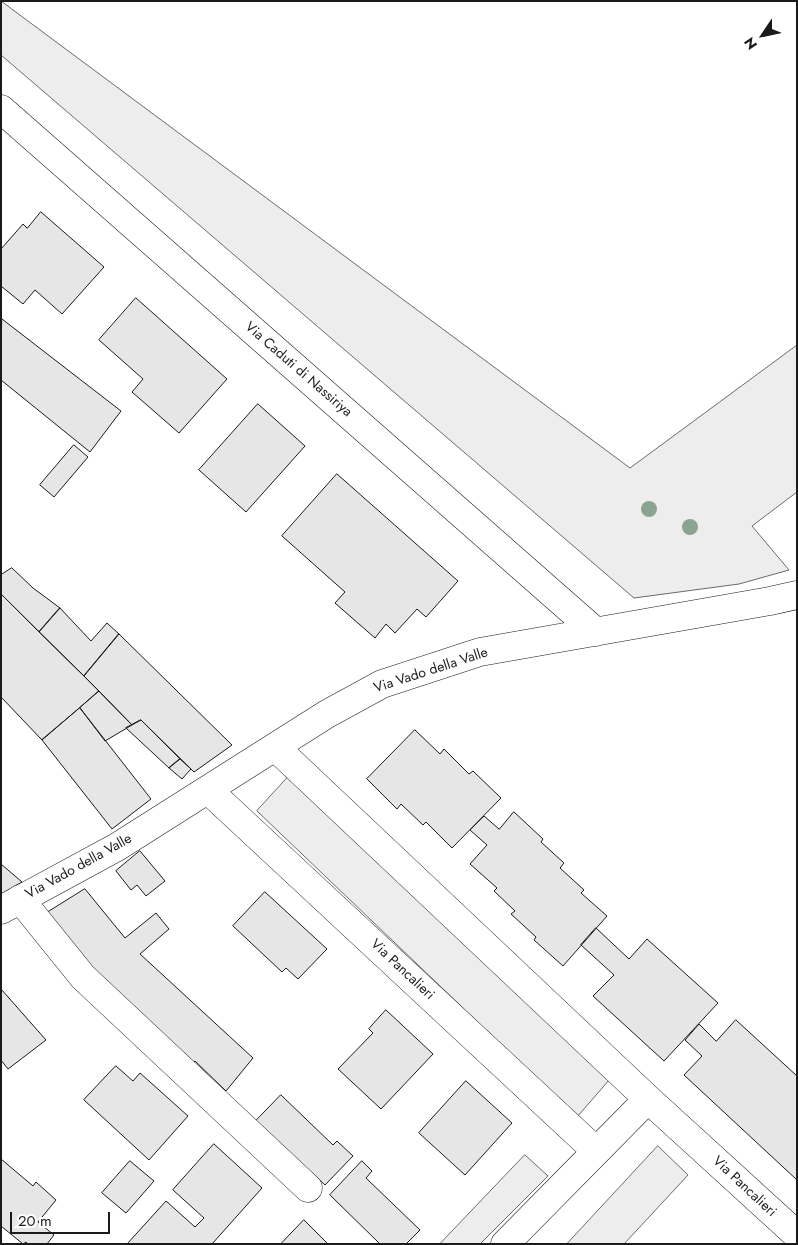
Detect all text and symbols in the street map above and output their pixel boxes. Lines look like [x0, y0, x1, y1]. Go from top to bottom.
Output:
north arrow [738, 10, 788, 60]
text: N [739, 33, 762, 54]
street label: Via Caduti di Nassiriya [241, 319, 355, 421]
street label: Via Vado della Valle [372, 645, 490, 697]
street label: Via Vado della Valle [23, 831, 135, 903]
street label: Via Pancalieri [367, 936, 437, 1004]
street label: Via Pancalieri [709, 1153, 779, 1221]
scale bar [12, 1202, 112, 1234]
text: 20 m [18, 1210, 52, 1232]

